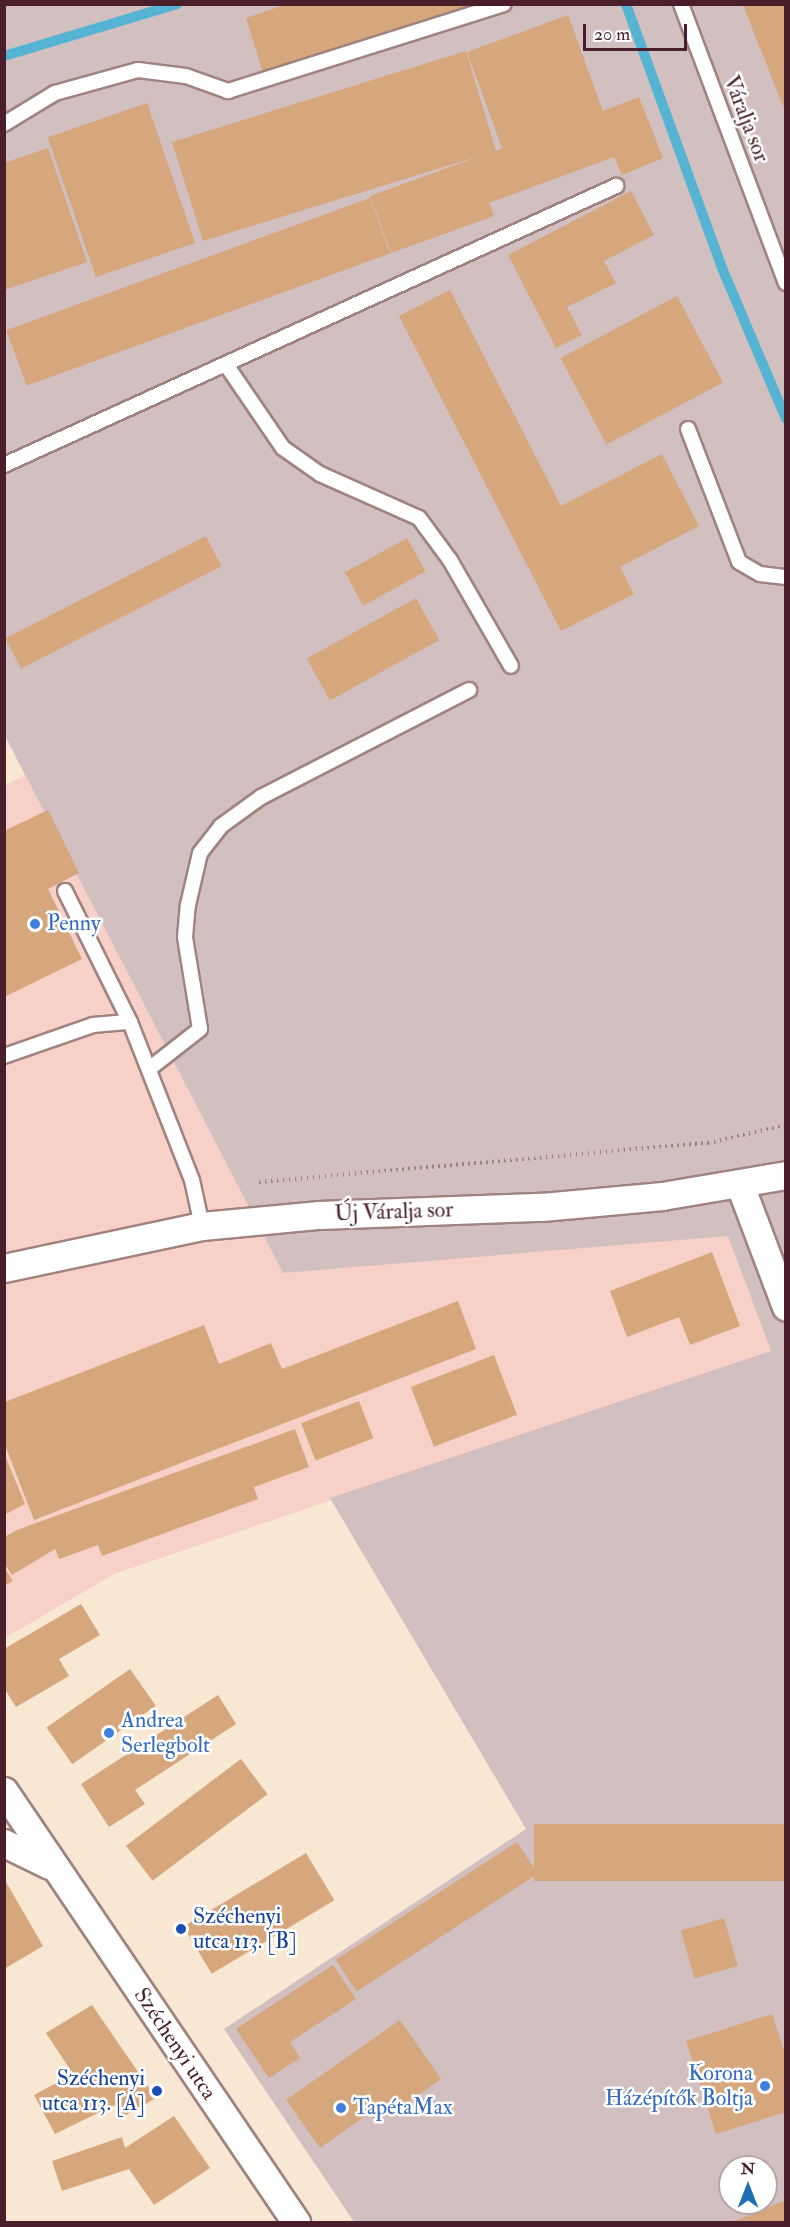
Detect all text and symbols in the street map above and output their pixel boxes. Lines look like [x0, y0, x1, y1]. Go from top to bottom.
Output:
scale bar [586, 12, 690, 50]
text: 20 m [594, 23, 630, 46]
street label: Váralja sor [717, 72, 775, 166]
place label: Penny [47, 911, 101, 937]
marker: Penny [28, 917, 42, 931]
street label: Új Váralja sor [334, 1197, 454, 1227]
place label: Andrea Serlegbolt [121, 1707, 210, 1759]
marker: Andrea Serlegbolt [102, 1726, 116, 1740]
place label: Széchenyi utca 113. [B] [193, 1903, 297, 1954]
marker: Széchenyi utca 113. [B] [174, 1922, 188, 1936]
street label: Széchenyi utca [128, 1983, 222, 2105]
place label: Korona Házépítők Boltja [605, 2060, 753, 2112]
place label: Széchenyi utca 113. [A] [42, 2065, 145, 2116]
marker: Korona Házépítők Boltja [758, 2079, 772, 2093]
marker: Széchenyi utca 113. [A] [150, 2084, 164, 2098]
place label: TapétaMax [353, 2095, 453, 2121]
marker: TapétaMax [334, 2101, 348, 2115]
north arrow [718, 2155, 778, 2215]
text: N [741, 2159, 755, 2179]

